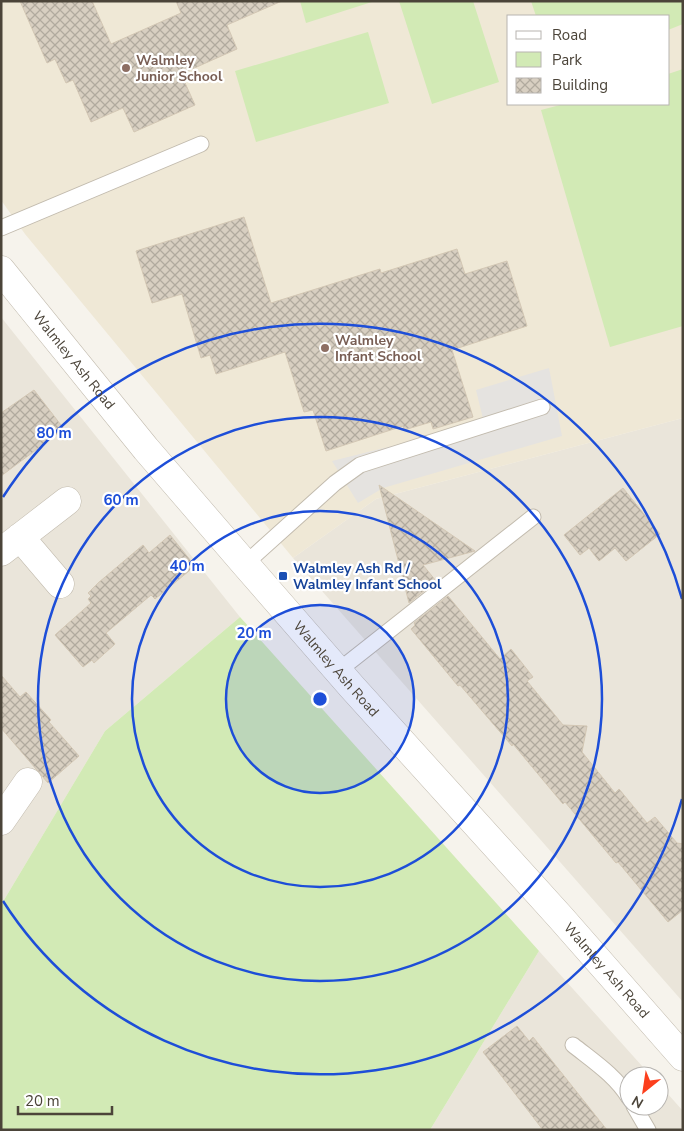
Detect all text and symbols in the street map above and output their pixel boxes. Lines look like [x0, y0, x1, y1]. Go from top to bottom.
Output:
legend [507, 15, 669, 105]
text: Road [552, 25, 587, 45]
text: Park [552, 50, 582, 70]
place label: Walmley Junior School [135, 51, 223, 86]
marker: Walmley Junior School [120, 62, 132, 74]
text: Building [552, 75, 608, 95]
street label: Walmley Ash Road [28, 307, 120, 413]
place label: Walmley Infant School [335, 331, 422, 366]
marker: Walmley Infant School [319, 342, 331, 354]
text: 80 m [36, 423, 72, 443]
text: 60 m [103, 490, 139, 510]
text: 40 m [169, 556, 205, 576]
place label: Walmley Ash Rd / Walmley Infant School [293, 559, 442, 594]
marker: Walmley Ash Rd / Walmley Infant School [277, 570, 289, 582]
street label: Walmley Ash Road [289, 617, 384, 721]
text: 20 m [236, 623, 272, 643]
centre of rings [311, 690, 329, 708]
street label: Walmley Ash Road [560, 918, 654, 1022]
north arrow [619, 1066, 669, 1116]
scale bar [18, 1084, 111, 1116]
text: 20 m [25, 1091, 60, 1111]
text: N [628, 1091, 647, 1113]

